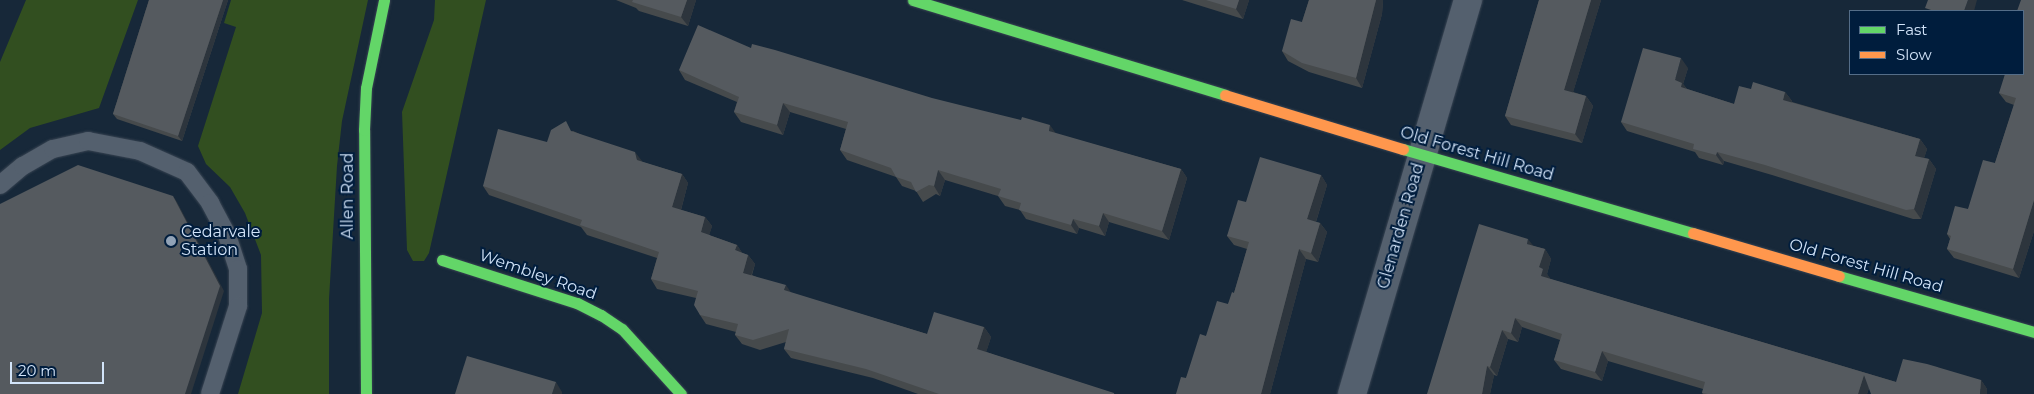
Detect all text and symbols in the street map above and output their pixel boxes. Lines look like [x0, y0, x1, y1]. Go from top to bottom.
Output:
legend [1849, 10, 2024, 75]
text: Fast [1896, 20, 1927, 39]
text: Slow [1896, 45, 1932, 64]
street label: Old Forest Hill Road [1398, 123, 1556, 185]
street label: Allen Road [338, 153, 358, 239]
street label: Glenarden Road [1374, 161, 1428, 291]
place label: Cedarvale Station [181, 222, 260, 260]
marker: Cedarvale Station [165, 235, 177, 247]
street label: Old Forest Hill Road [1787, 235, 1945, 297]
street label: Wembley Road [477, 246, 599, 304]
scale bar [12, 352, 106, 384]
text: 20 m [18, 361, 56, 380]

